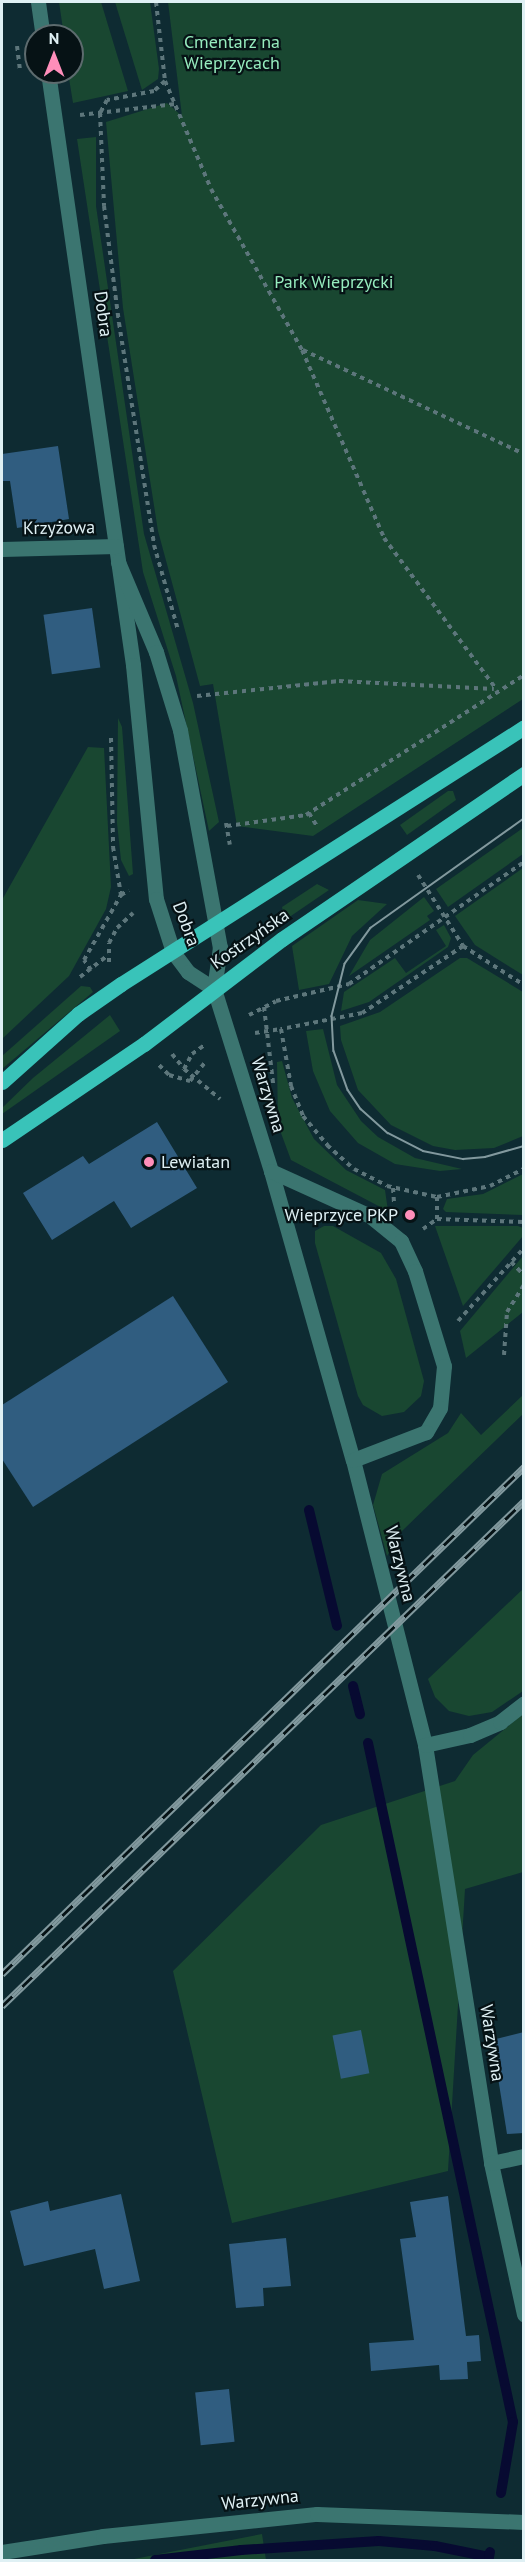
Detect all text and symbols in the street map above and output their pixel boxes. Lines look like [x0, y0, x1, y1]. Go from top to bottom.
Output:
north arrow [24, 24, 84, 84]
text: N [49, 28, 59, 48]
park label: Cmentarz na Wieprzycach [184, 32, 280, 74]
park label: Park Wieprzycki [274, 271, 394, 293]
street label: Dobra [89, 290, 117, 338]
street label: Krzyżowa [23, 517, 95, 539]
street label: Dobra [168, 899, 204, 949]
street label: Kostrzyńska [207, 904, 293, 974]
street label: Warzywna [246, 1055, 290, 1135]
place label: Lewiatan [161, 1151, 230, 1173]
marker: Lewiatan [142, 1155, 156, 1169]
place label: Wieprzyce PKP [284, 1204, 398, 1226]
marker: Wieprzyce PKP [403, 1208, 417, 1222]
street label: Warzywna [380, 1524, 420, 1604]
street label: Warzywna [475, 2003, 509, 2083]
street label: Warzywna [220, 2485, 300, 2515]

